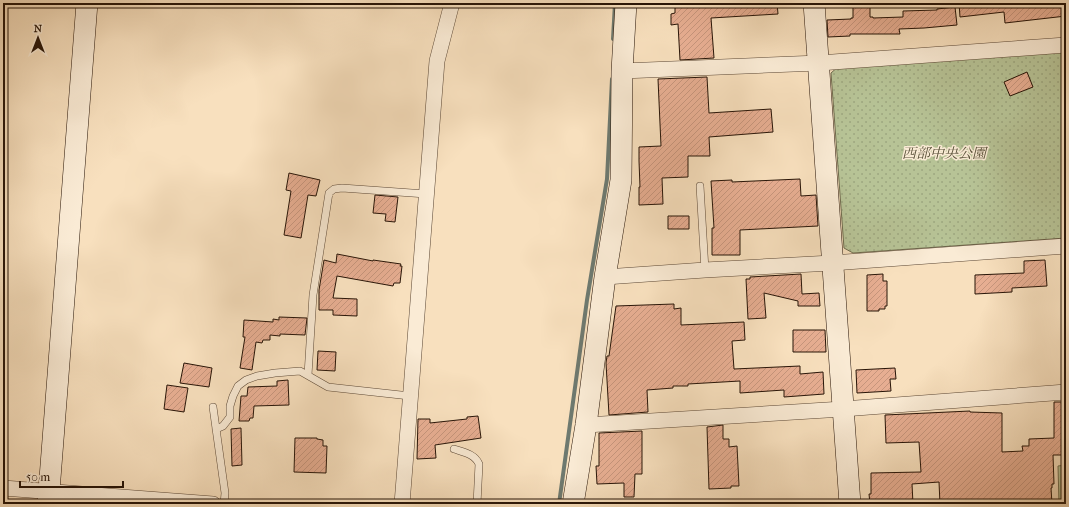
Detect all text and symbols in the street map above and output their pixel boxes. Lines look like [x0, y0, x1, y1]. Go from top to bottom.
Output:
north arrow [18, 18, 58, 58]
text: N [34, 22, 43, 35]
park label: 西部中央公園 [902, 145, 988, 162]
scale bar [20, 463, 123, 489]
text: 50 m [26, 470, 50, 484]

